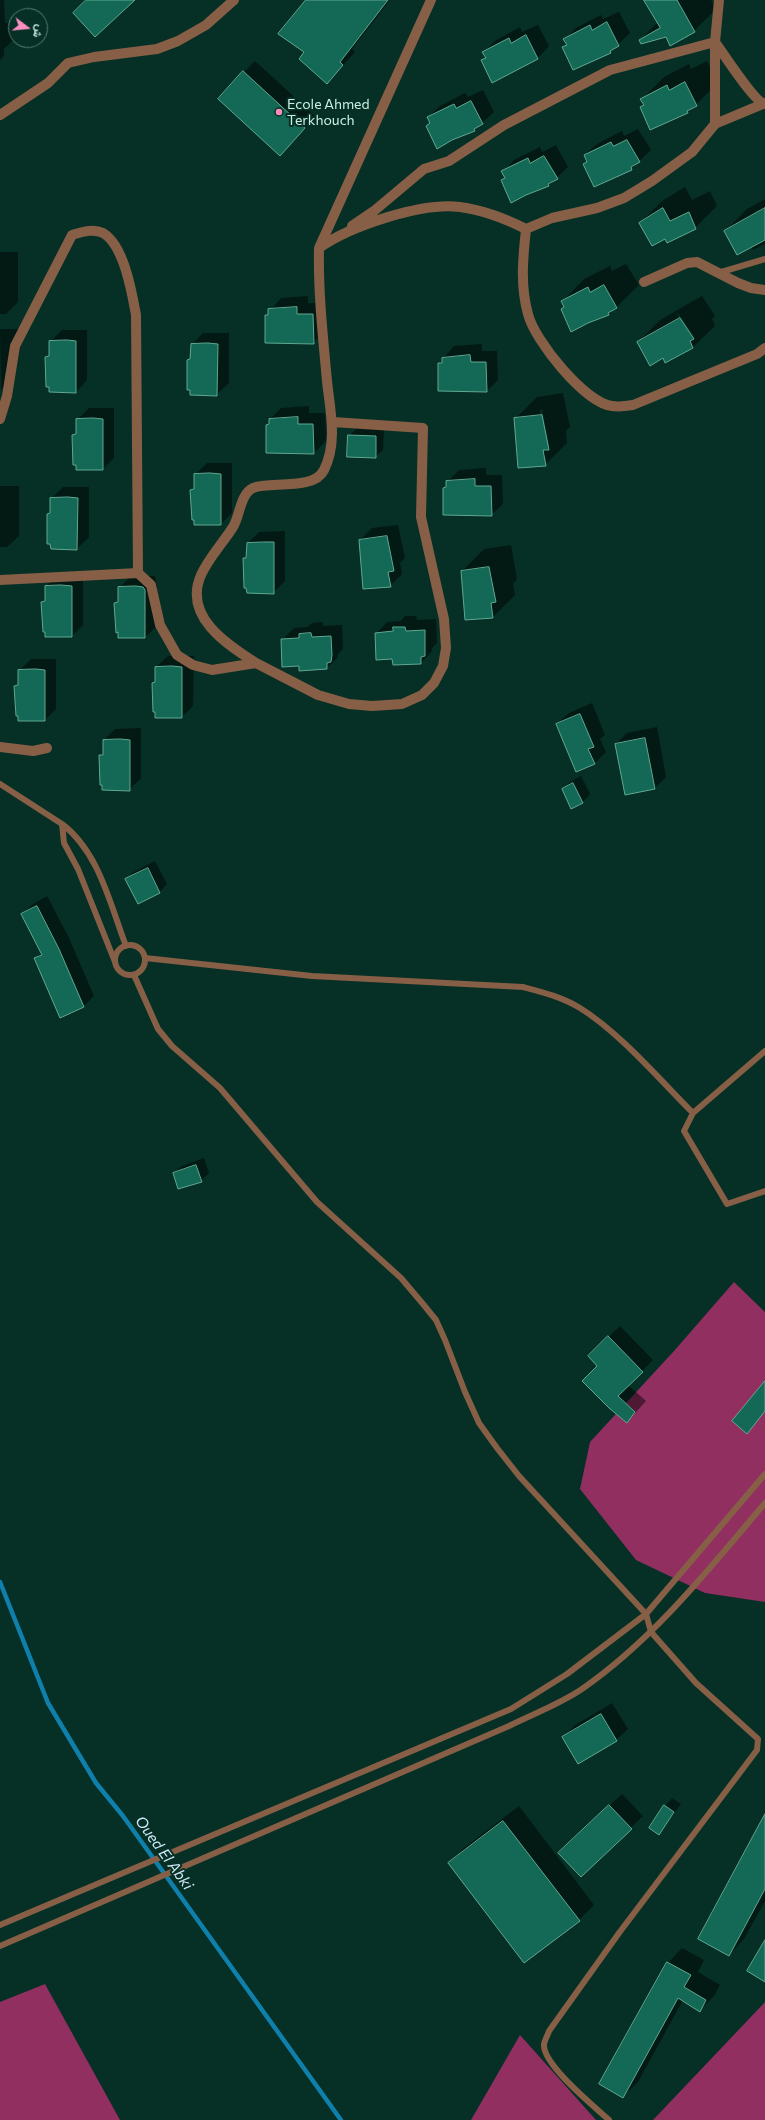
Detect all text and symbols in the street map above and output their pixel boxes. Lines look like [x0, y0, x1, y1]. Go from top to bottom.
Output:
north arrow [8, 8, 48, 48]
text: ش [31, 23, 47, 39]
place label: Ecole Ahmed Terkhouch [287, 96, 370, 128]
marker: Ecole Ahmed Terkhouch [274, 107, 284, 117]
water label: Oued El Abki [131, 1813, 197, 1893]

